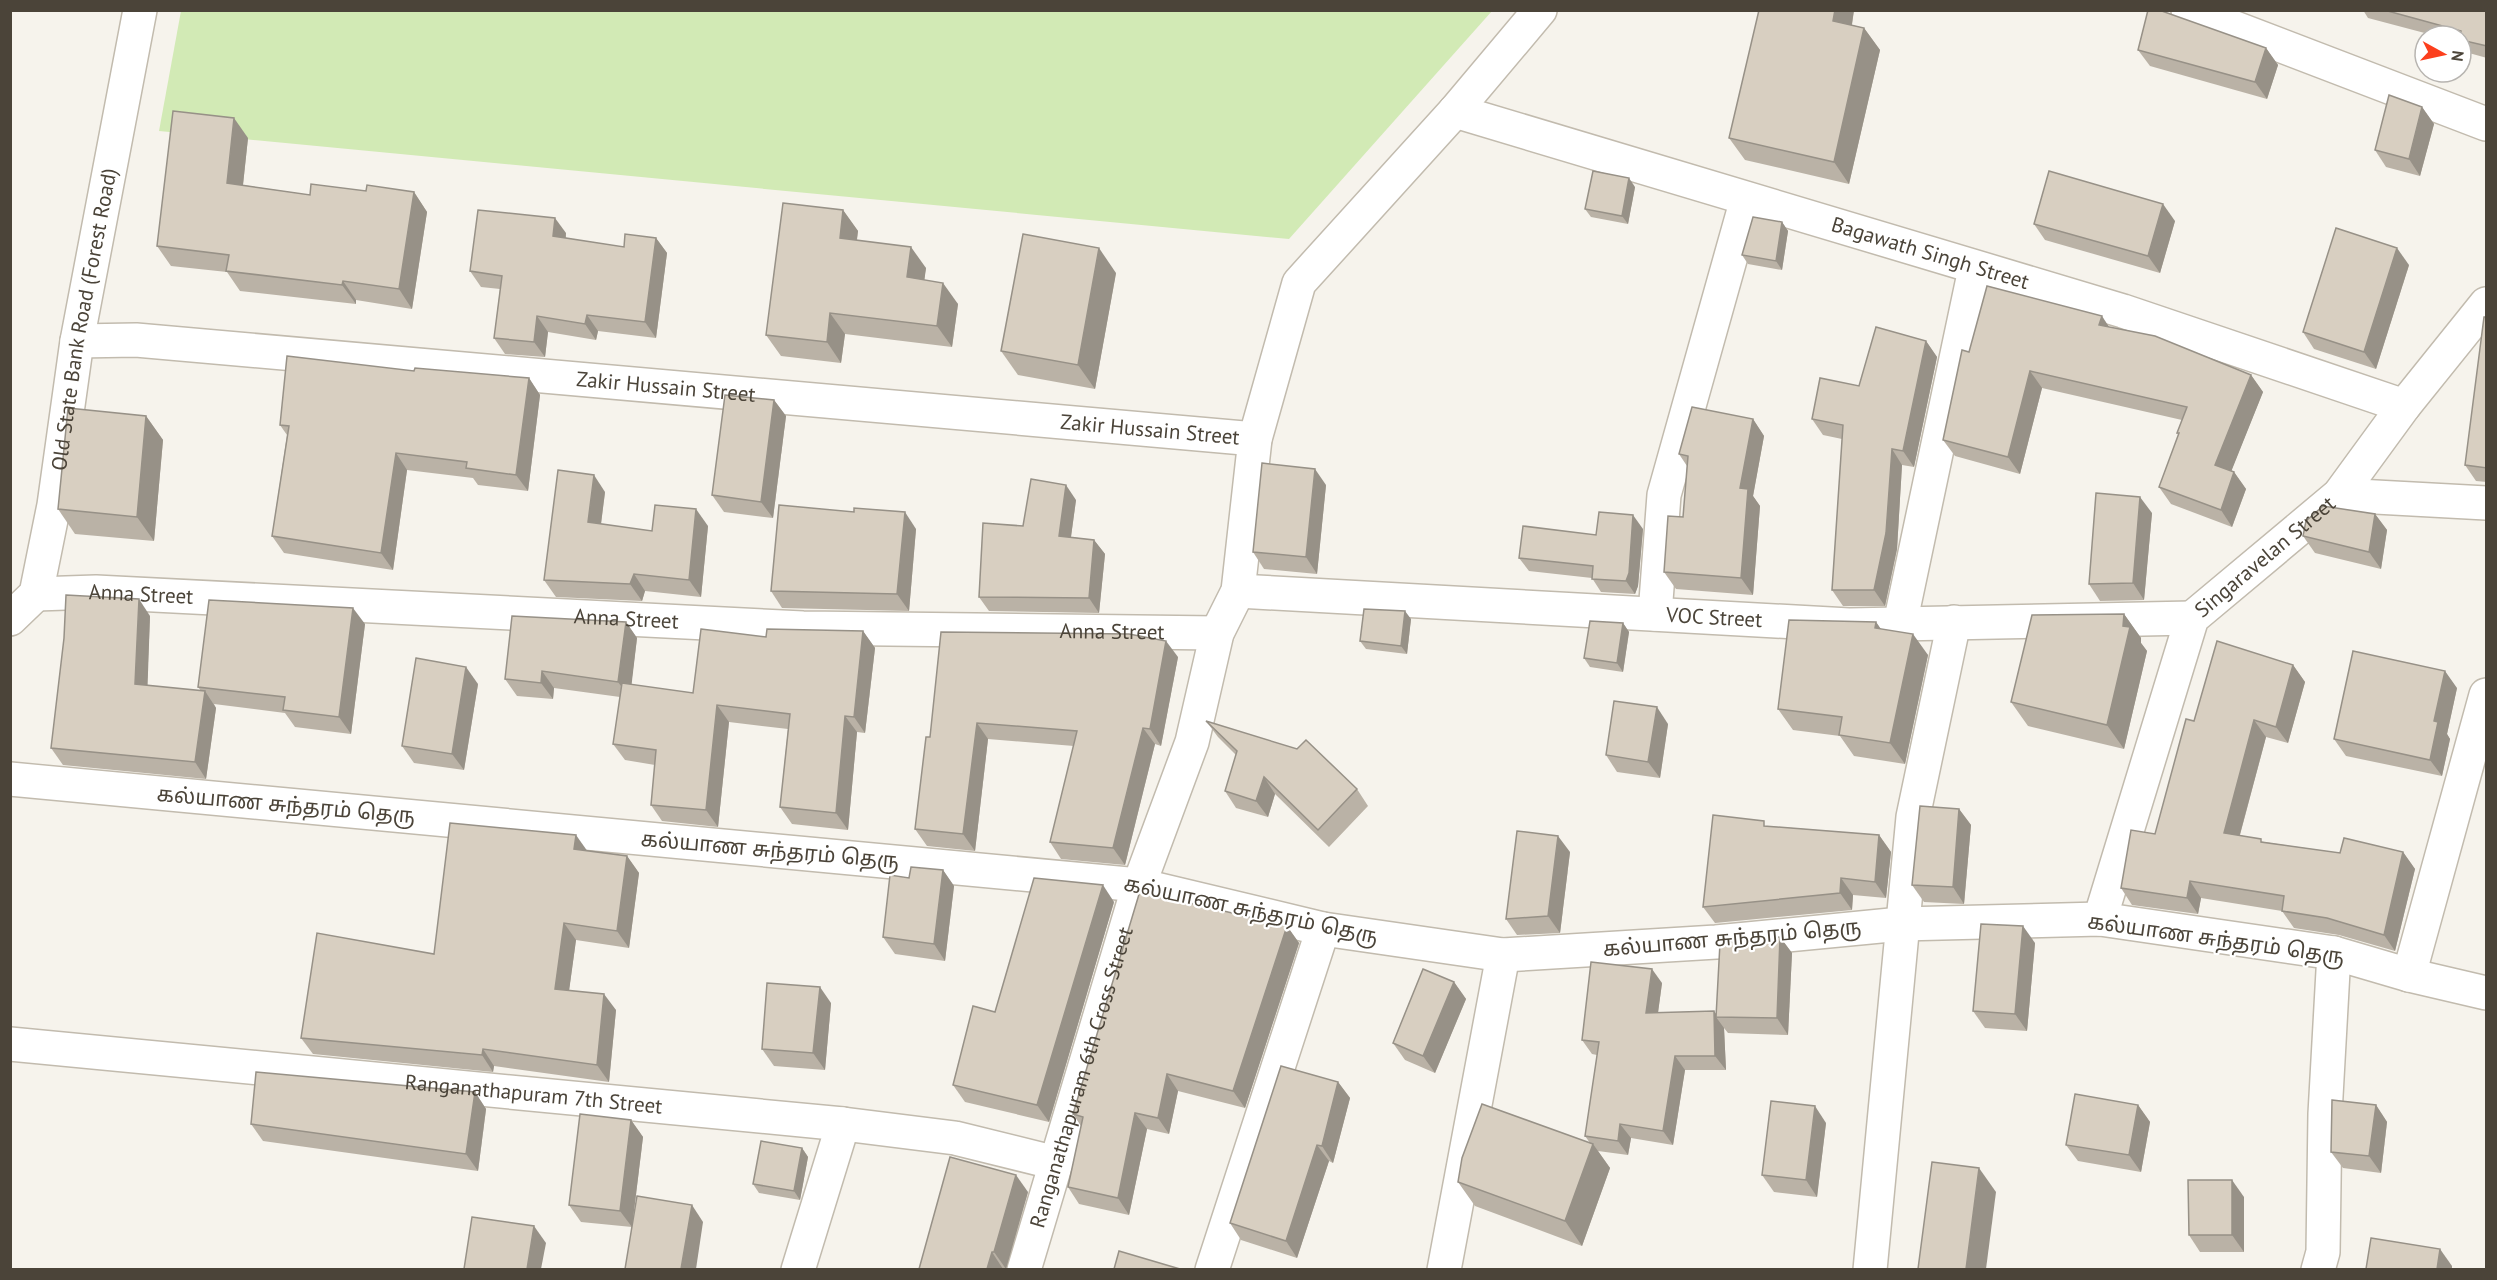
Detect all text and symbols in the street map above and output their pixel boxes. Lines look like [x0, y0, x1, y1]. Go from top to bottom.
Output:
north arrow [2413, 24, 2473, 84]
text: N [2447, 49, 2468, 63]
street label: Old State Bank Road (Forest Road) [45, 166, 123, 472]
street label: Bagawath Singh Street [1828, 210, 2032, 295]
street label: Zakir Hussain Street [575, 365, 757, 408]
street label: Zakir Hussain Street [1059, 408, 1241, 451]
street label: Singaravelan Street [2189, 490, 2341, 623]
street label: Anna Street [88, 578, 194, 610]
street label: VOC Street [1665, 601, 1763, 633]
street label: Anna Street [573, 602, 679, 635]
street label: Anna Street [1059, 617, 1165, 645]
street label: கல்யாண சுந்தரம் தெரு [156, 780, 416, 830]
street label: கல்யாண சுந்தரம் தெரு [640, 825, 900, 875]
street label: கல்யாண சுந்தரம் தெரு [1121, 869, 1381, 951]
street label: கல்யாண சுந்தரம் தெரு [2086, 907, 2346, 971]
street label: கல்யாண சுந்தரம் தெரு [1602, 913, 1862, 963]
street label: Ranganathapuram 6th Cross Street [1023, 924, 1139, 1231]
street label: Ranganathapuram 7th Street [404, 1068, 664, 1120]

